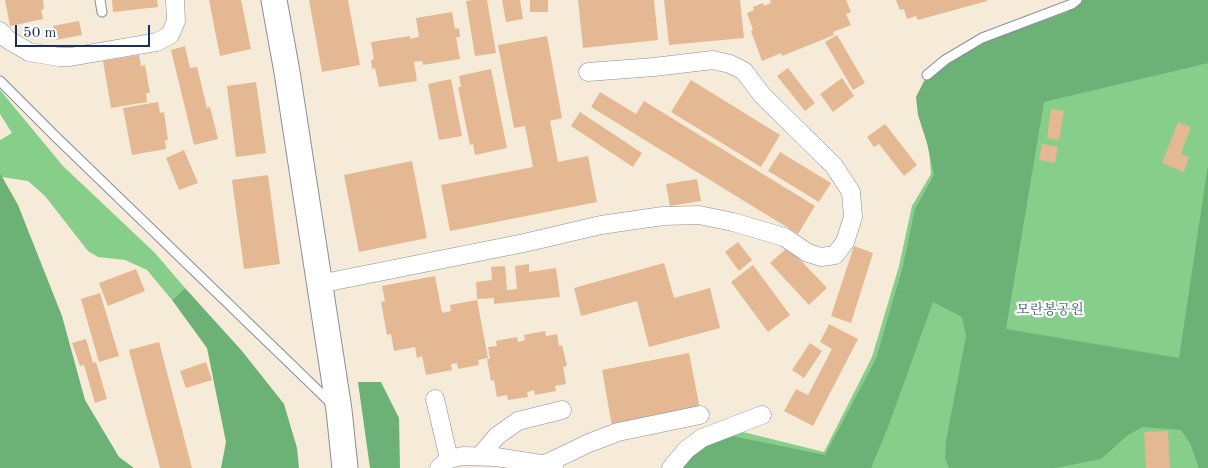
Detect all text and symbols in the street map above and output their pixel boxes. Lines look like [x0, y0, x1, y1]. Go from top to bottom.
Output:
scale bar [18, 15, 152, 47]
text: 50 m [23, 26, 57, 41]
park label: 모란봉공원 [1016, 302, 1084, 318]

